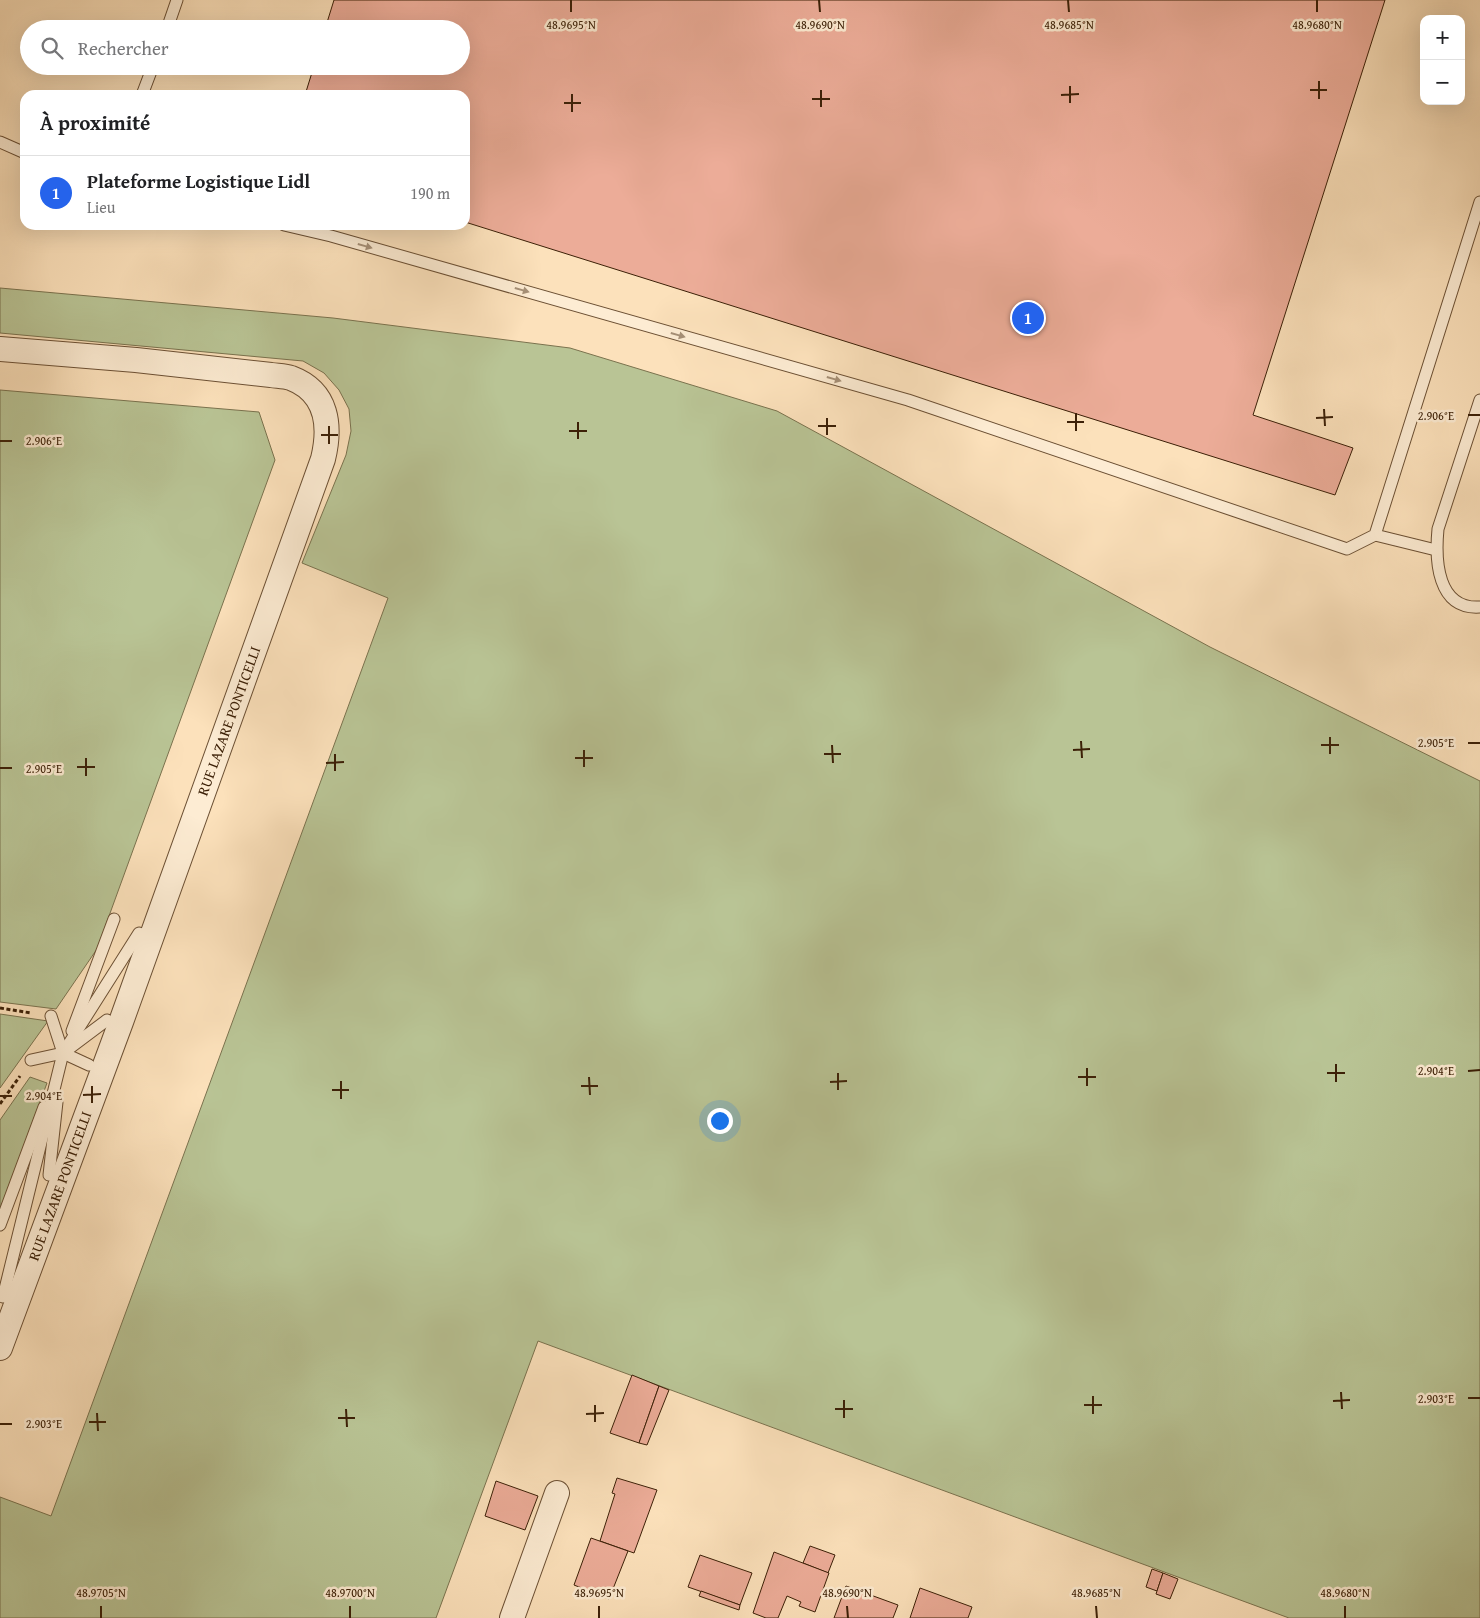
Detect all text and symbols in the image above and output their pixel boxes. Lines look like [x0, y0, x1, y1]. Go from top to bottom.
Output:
map controls [1420, 15, 1465, 105]
button: + [1420, 15, 1465, 60]
text: 48.9695°N [546, 16, 596, 33]
text: 48.9690°N [795, 16, 845, 33]
text: 48.9685°N [1044, 16, 1094, 33]
text: 48.9680°N [1292, 16, 1342, 33]
search box [20, 20, 470, 75]
icon: search [38, 34, 66, 62]
text: Rechercher [78, 34, 169, 62]
button: − [1420, 60, 1465, 105]
text: À proximité [40, 107, 150, 138]
text: Plateforme Logistique Lidl [87, 167, 310, 195]
text: 1 [52, 181, 60, 205]
text: 190 m [410, 181, 450, 205]
text: Lieu [87, 195, 115, 219]
one-way arrow [358, 242, 373, 250]
one-way arrow [514, 287, 529, 295]
pin: 1 [1012, 299, 1044, 337]
one-way arrow [670, 331, 685, 339]
one-way arrow [827, 375, 842, 383]
text: 2.906°E [1418, 407, 1454, 424]
text: 2.906°E [26, 432, 62, 449]
street label: RUE LAZARE PONTICELLI [192, 643, 265, 798]
text: 2.905°E [1418, 734, 1454, 751]
text: 2.905°E [26, 760, 62, 777]
text: 2.904°E [1418, 1062, 1454, 1079]
text: 2.904°E [26, 1087, 62, 1104]
street label: RUE LAZARE PONTICELLI [23, 1108, 96, 1263]
your location [707, 1108, 733, 1134]
text: 2.903°E [1418, 1390, 1454, 1407]
text: 2.903°E [26, 1415, 62, 1432]
text: 48.9705°N [76, 1584, 126, 1601]
text: 48.9700°N [325, 1584, 375, 1601]
text: 48.9695°N [574, 1584, 624, 1601]
text: 48.9690°N [822, 1584, 872, 1601]
text: 48.9685°N [1071, 1584, 1121, 1601]
text: 48.9680°N [1320, 1584, 1370, 1601]

